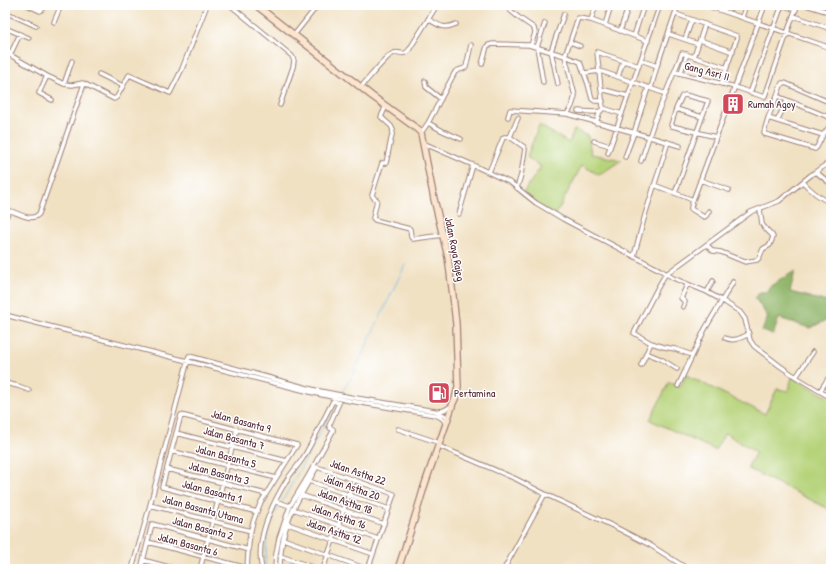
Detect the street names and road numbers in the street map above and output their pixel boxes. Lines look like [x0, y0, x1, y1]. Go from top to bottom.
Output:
street label: Gang Asri II [683, 58, 731, 84]
street label: Jalan Raya Rajeg [442, 216, 468, 282]
street label: Jalan Basanta 9 [210, 406, 272, 436]
street label: Jalan Basanta 7 [202, 423, 266, 453]
street label: Jalan Basanta 5 [194, 441, 258, 471]
street label: Jalan Astha 22 [328, 456, 388, 488]
street label: Jalan Basanta 3 [187, 458, 251, 488]
street label: Jalan Astha 20 [322, 471, 382, 503]
street label: Jalan Basanta 1 [181, 476, 243, 506]
street label: Jalan Astha 18 [316, 485, 374, 517]
street label: Jalan Basanta Utama [161, 491, 246, 527]
street label: Jalan Astha 16 [310, 500, 368, 532]
street label: Jalan Basanta 2 [171, 513, 235, 543]
street label: Jalan Astha 12 [305, 515, 363, 547]
street label: Jalan Basanta 6 [156, 529, 220, 559]

